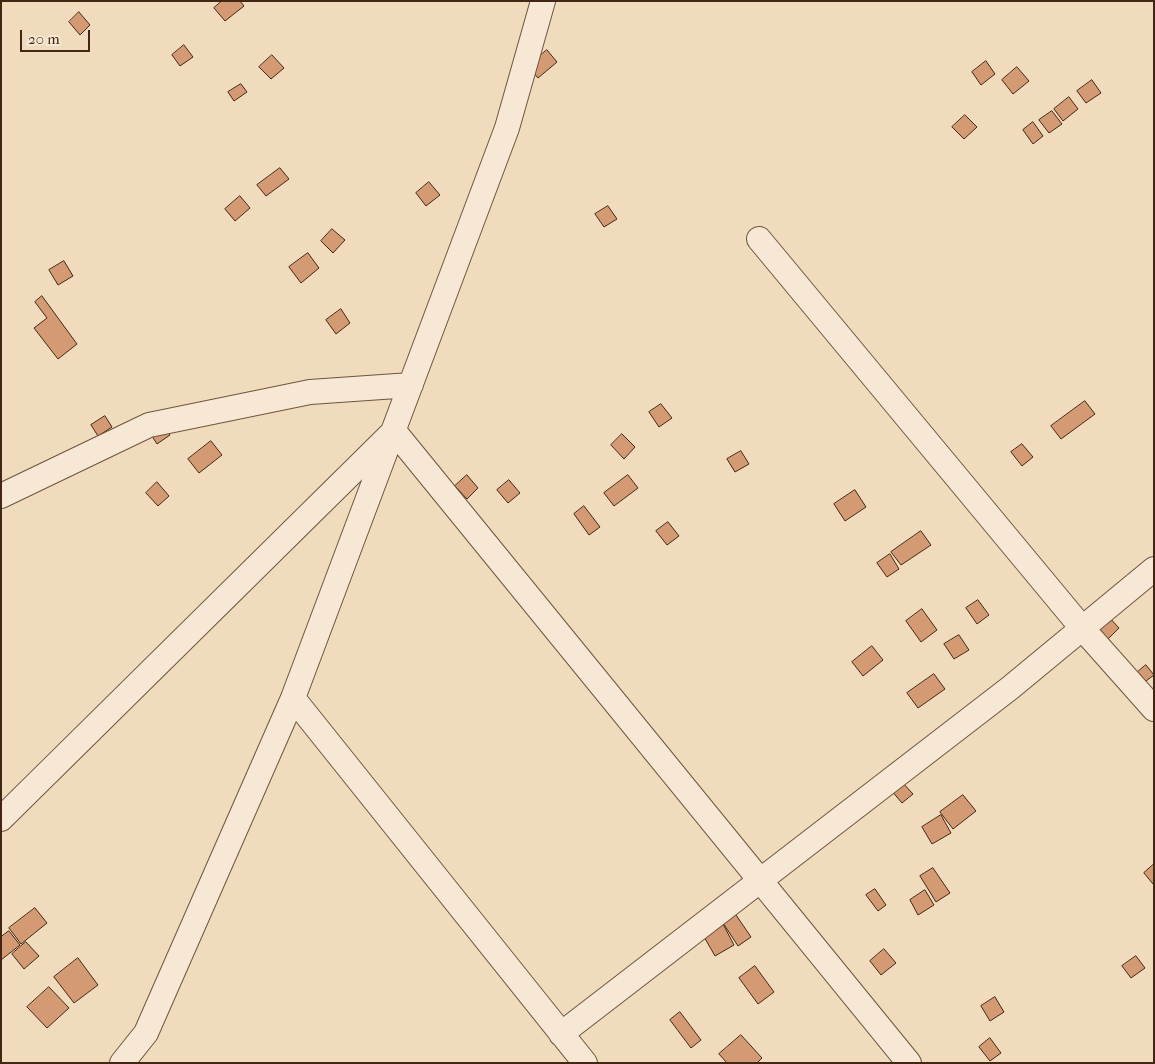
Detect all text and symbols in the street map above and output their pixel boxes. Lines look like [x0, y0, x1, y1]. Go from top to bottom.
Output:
scale bar [22, 20, 92, 52]
text: 20 m [28, 30, 60, 48]

